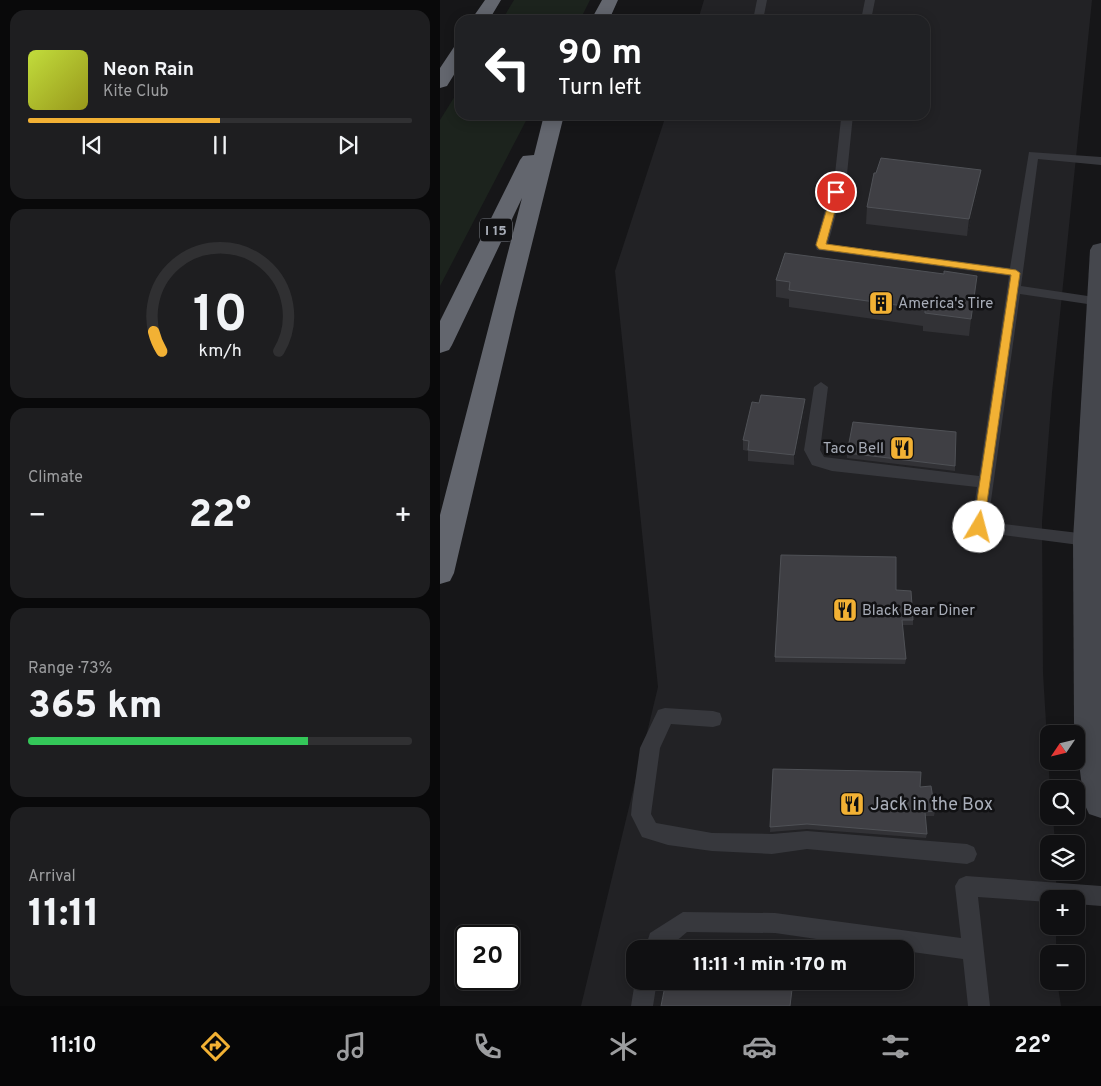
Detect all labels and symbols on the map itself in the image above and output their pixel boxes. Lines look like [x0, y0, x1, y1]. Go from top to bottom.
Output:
pin [815, 171, 857, 213]
road number: I 15 [480, 218, 512, 242]
building icon: America's Tire [868, 290, 894, 316]
place label: America's Tire [898, 295, 993, 314]
restaurant icon: Taco Bell [889, 435, 915, 461]
place label: Taco Bell [823, 440, 884, 459]
position arrow [952, 500, 1004, 552]
restaurant icon: Black Bear Diner [832, 597, 858, 623]
place label: Black Bear Diner [862, 602, 975, 621]
north arrow [1040, 725, 1085, 770]
restaurant icon: Jack in the Box [839, 791, 865, 817]
place label: Jack in the Box [870, 794, 993, 817]
speed limit sign: 20 [455, 925, 520, 990]

